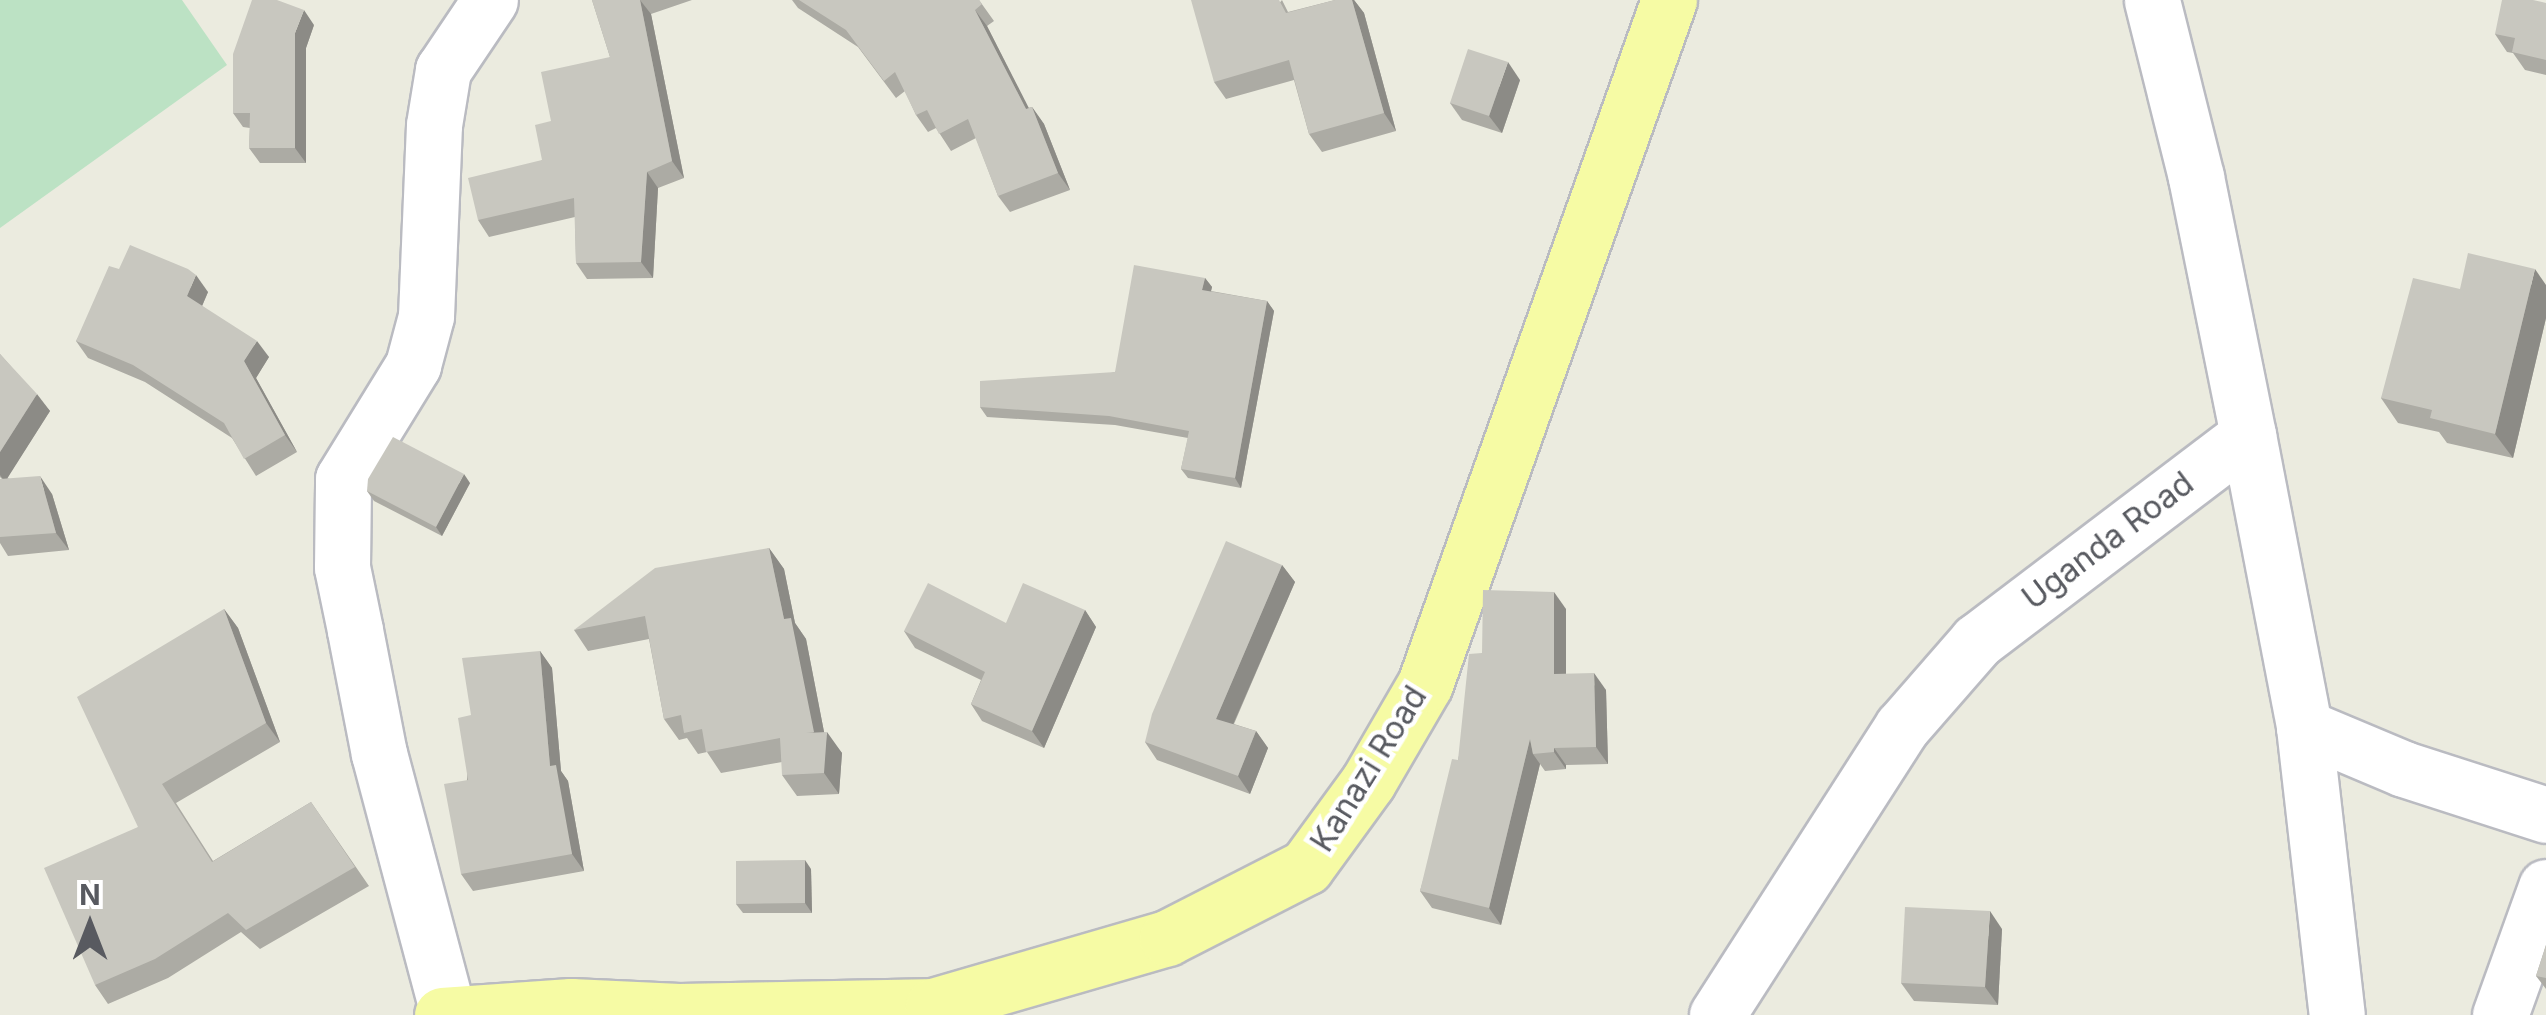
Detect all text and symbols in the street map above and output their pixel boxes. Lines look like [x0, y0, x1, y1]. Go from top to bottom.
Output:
street label: Uganda Road [2015, 464, 2201, 618]
street label: Kanazi Road [1303, 679, 1435, 859]
north arrow [40, 875, 140, 975]
text: N [79, 878, 101, 912]

